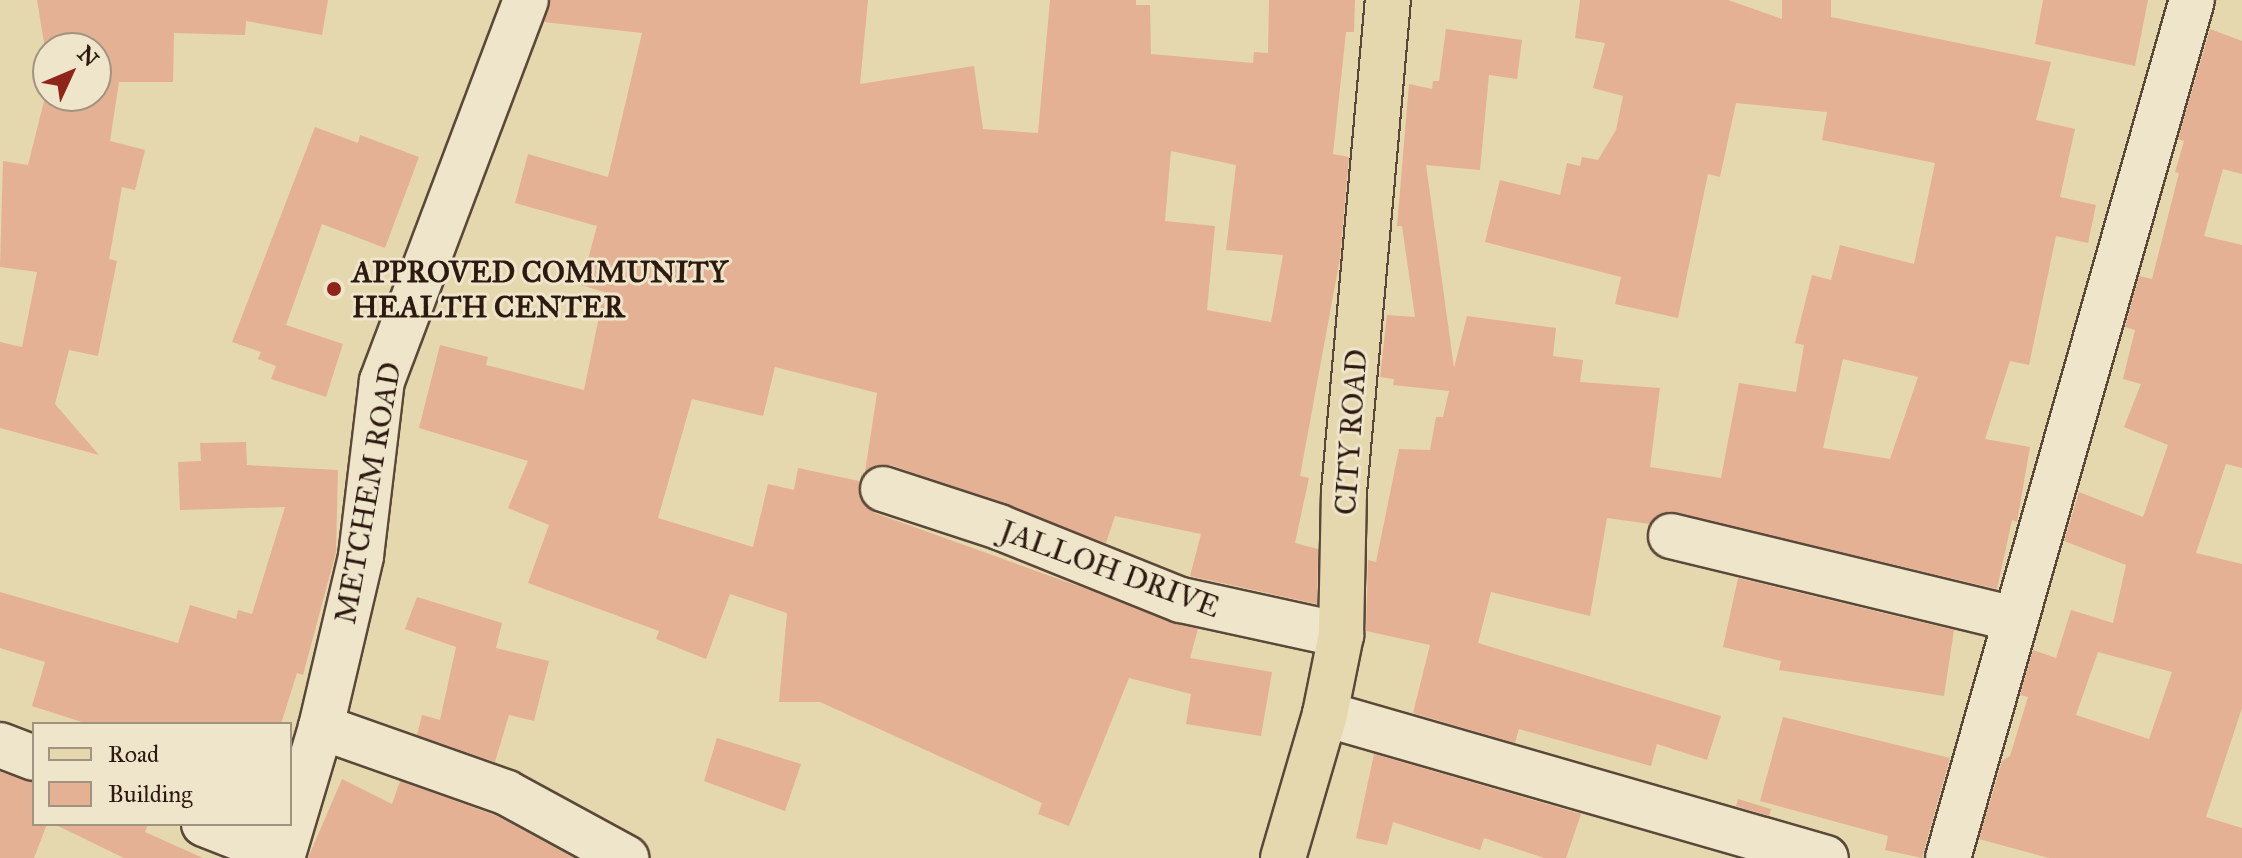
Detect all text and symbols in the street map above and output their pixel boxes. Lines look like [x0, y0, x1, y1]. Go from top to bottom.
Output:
north arrow [32, 32, 112, 112]
text: N [72, 40, 104, 72]
place label: APPROVED COMMUNITY HEALTH CENTER [352, 254, 728, 324]
marker: APPROVED COMMUNITY HEALTH CENTER [323, 278, 345, 300]
street label: CITY ROAD [1327, 348, 1375, 516]
street label: METCHEM ROAD [327, 359, 409, 627]
street label: JALLOH DRIVE [995, 513, 1225, 625]
legend [32, 722, 292, 826]
text: Road [108, 739, 159, 769]
text: Building [108, 779, 193, 809]

